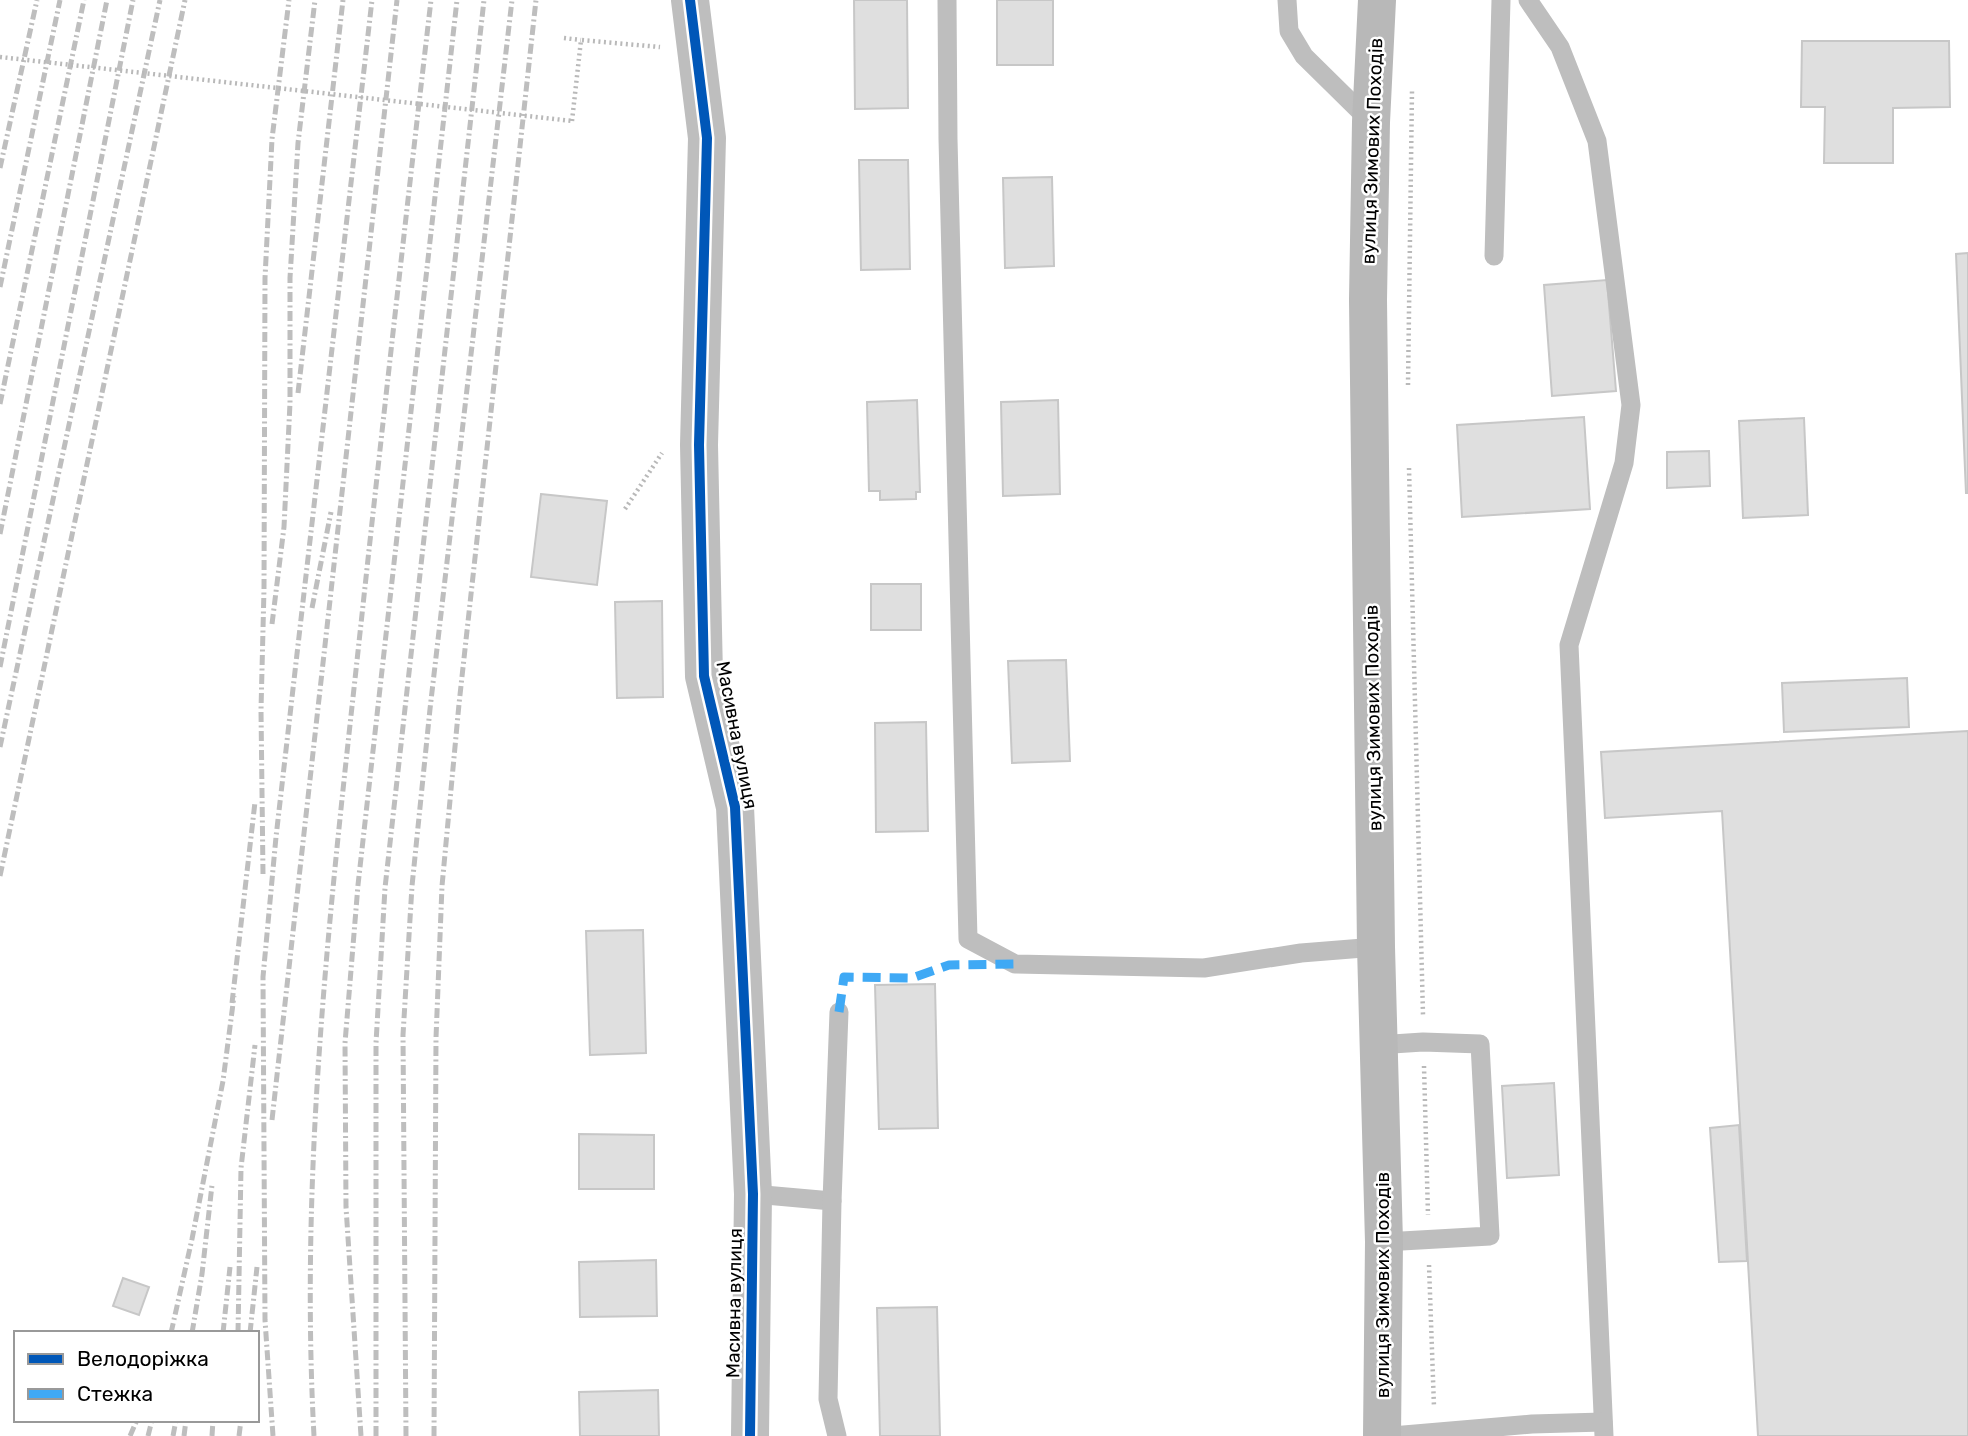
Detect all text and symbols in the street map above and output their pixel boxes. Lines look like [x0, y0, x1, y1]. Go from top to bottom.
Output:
street label: вулиця Зимових Походів [1357, 37, 1387, 265]
street label: вулиця Зимових Походів [1360, 605, 1386, 831]
street label: Масивна вулиця [711, 659, 763, 811]
street label: вулиця Зимових Походів [1371, 1172, 1394, 1398]
street label: Масивна вулиця [721, 1228, 747, 1378]
legend [14, 1331, 259, 1422]
text: Велодоріжка [77, 1346, 209, 1371]
text: Стежка [77, 1381, 153, 1406]

